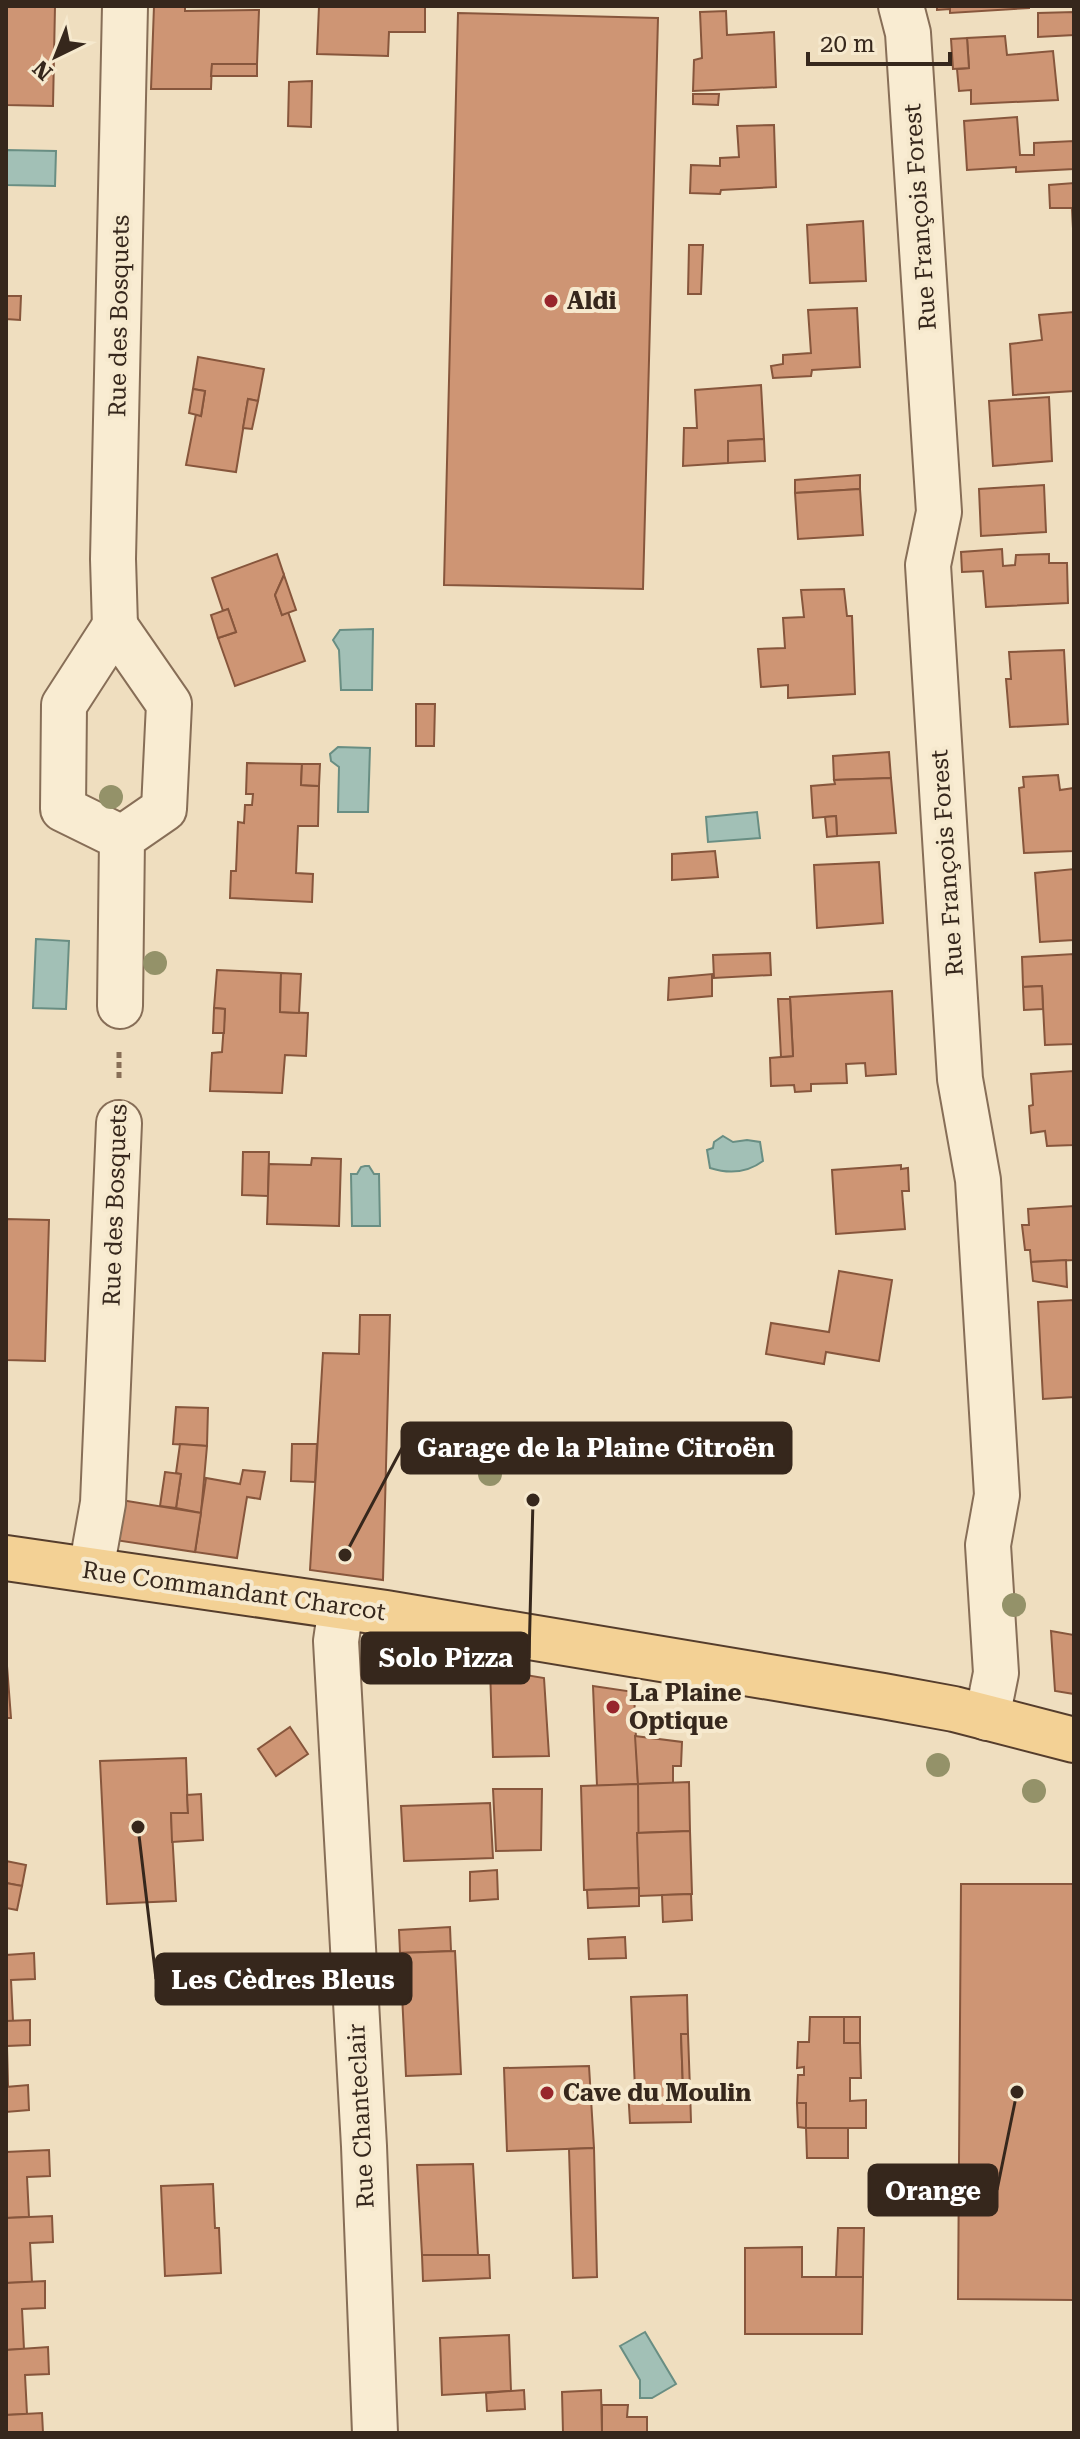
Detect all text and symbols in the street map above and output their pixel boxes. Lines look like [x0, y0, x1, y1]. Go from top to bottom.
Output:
north arrow [16, 16, 96, 96]
scale bar [808, 16, 950, 66]
text: 20 m [820, 30, 875, 58]
text: N [28, 55, 57, 85]
street label: Rue François Forest [898, 103, 942, 331]
street label: Rue des Bosquets [103, 215, 135, 417]
place label: Aldi [567, 287, 616, 315]
marker: Aldi [542, 292, 560, 310]
street label: Rue François Forest [925, 749, 969, 977]
street label: Rue des Bosquets [97, 1103, 133, 1307]
callout: Garage de la Plaine Citroën [402, 1423, 791, 1473]
text: Garage de la Plaine Citroën [417, 1433, 775, 1463]
street label: Rue Commandant Charcot [80, 1556, 388, 1626]
callout: Solo Pizza [362, 1633, 529, 1683]
text: Solo Pizza [379, 1643, 513, 1673]
place label: La Plaine Optique [629, 1679, 742, 1735]
marker: La Plaine Optique [604, 1698, 622, 1716]
callout: Les Cèdres Bleus [156, 1954, 411, 2004]
text: Les Cèdres Bleus [171, 1965, 395, 1995]
street label: Rue Chanteclair [342, 2023, 380, 2209]
place label: Cave du Moulin [563, 2079, 751, 2107]
marker: Cave du Moulin [538, 2084, 556, 2102]
callout: Orange [869, 2165, 997, 2215]
text: Orange [885, 2176, 981, 2206]

